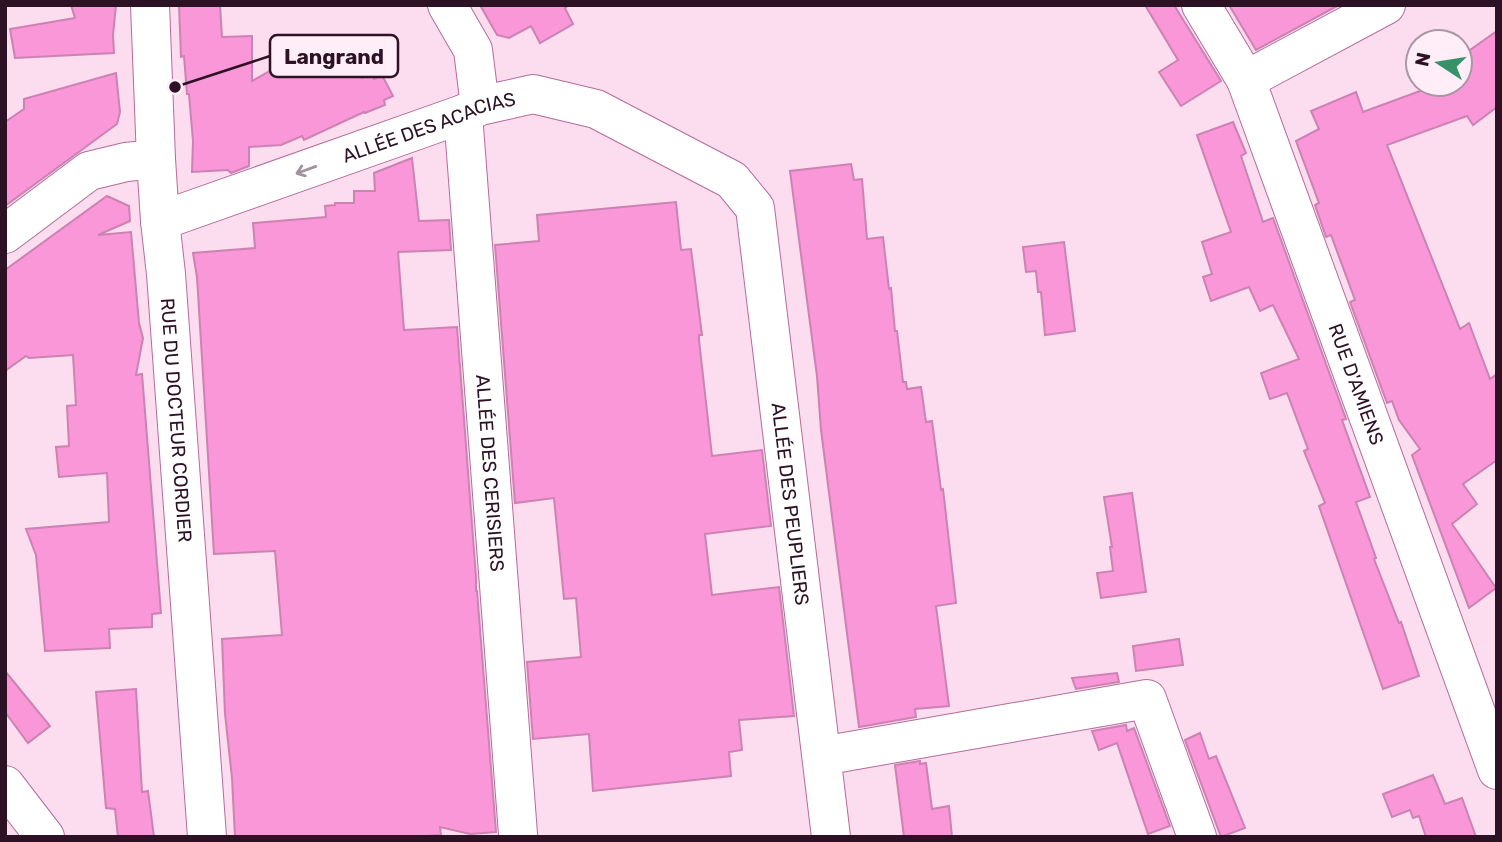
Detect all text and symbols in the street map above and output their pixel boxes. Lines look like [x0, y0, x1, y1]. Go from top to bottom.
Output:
north arrow [1404, 28, 1474, 98]
callout: Langrand [270, 35, 398, 77]
text: Langrand [284, 44, 384, 69]
text: N [1410, 50, 1436, 69]
street label: ALLÉE DES ACACIAS [339, 87, 518, 167]
one-way arrow [296, 165, 318, 177]
street label: RUE DU DOCTEUR CORDIER [156, 297, 197, 543]
street label: RUE D'AMIENS [1324, 320, 1389, 448]
street label: ALLÉE DES CERISIERS [471, 374, 509, 572]
street label: ALLÉE DES PEUPLIERS [767, 401, 814, 607]

